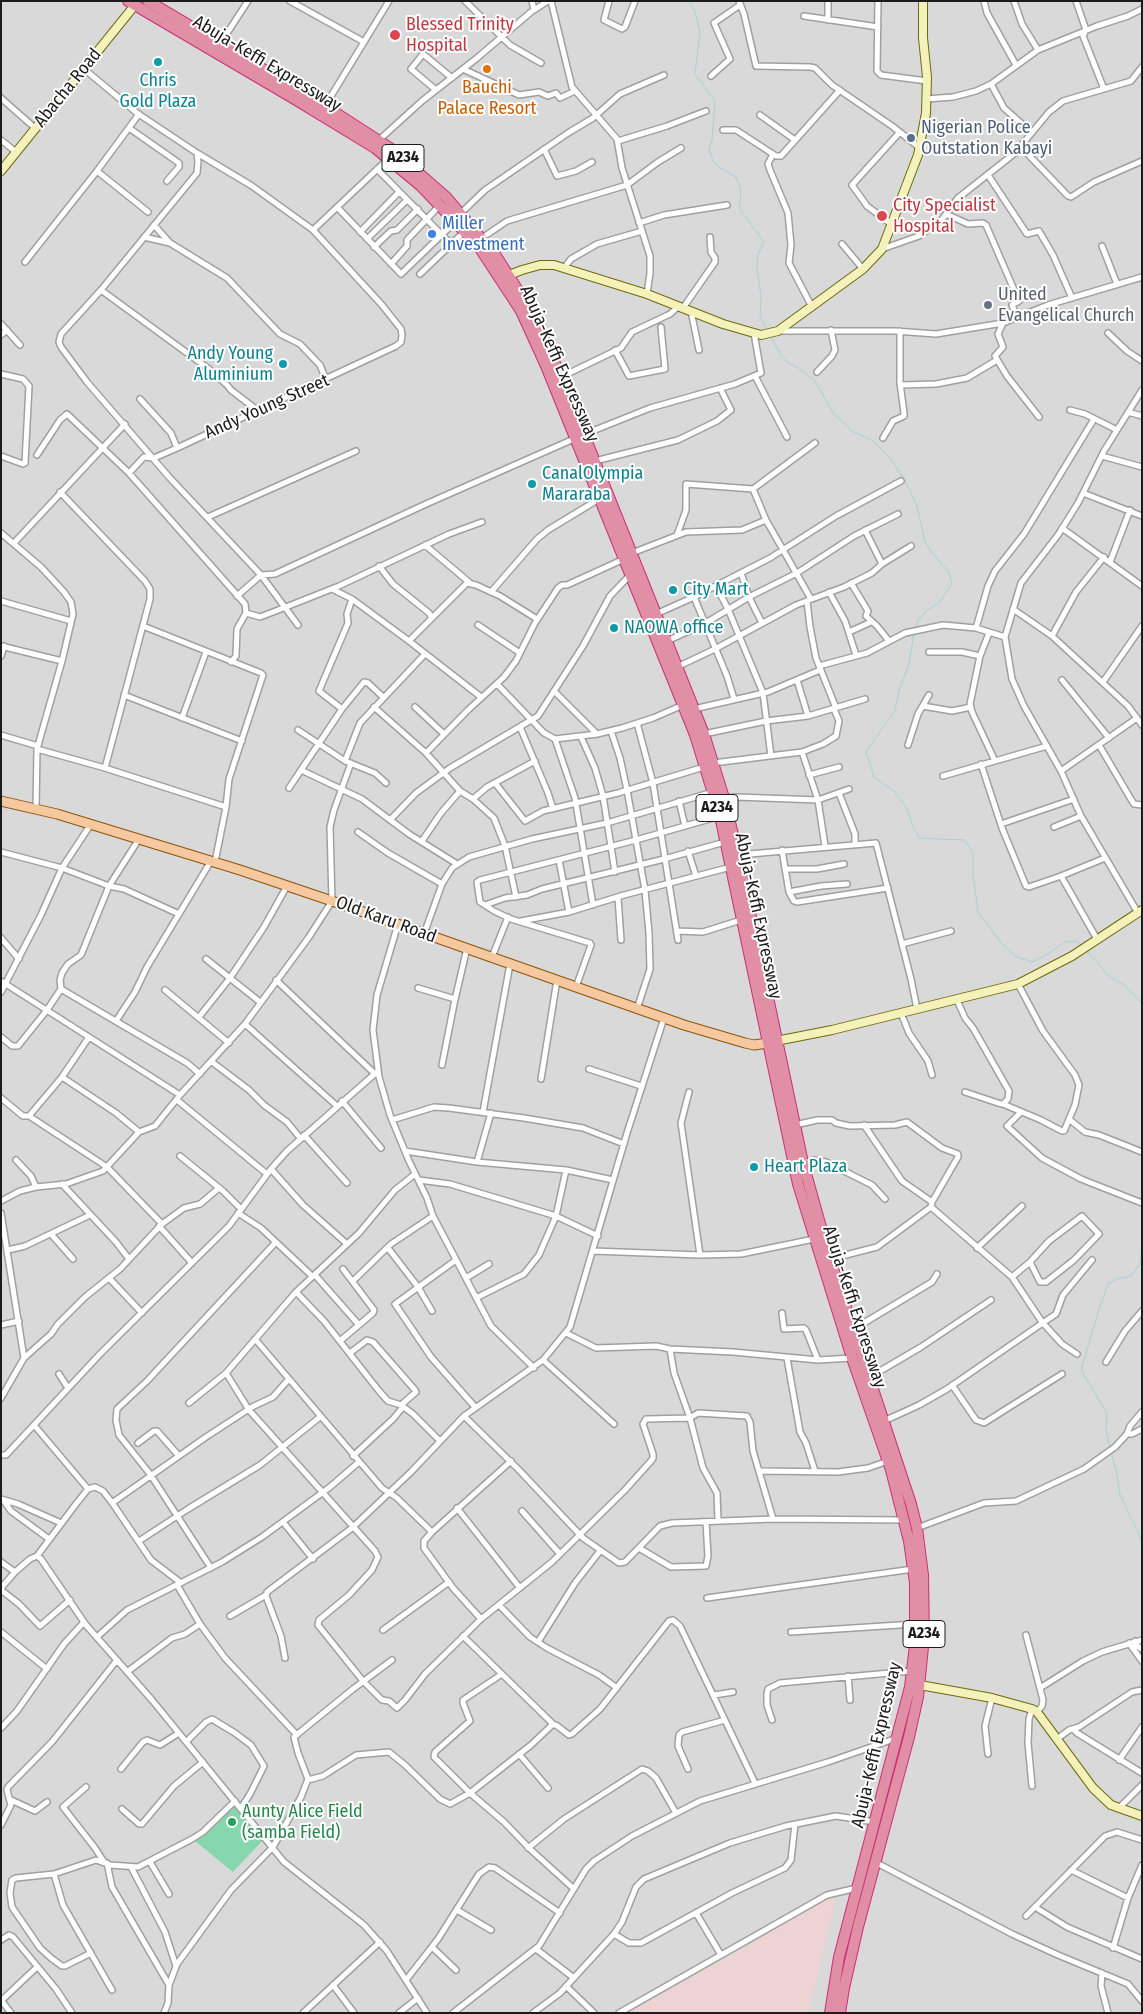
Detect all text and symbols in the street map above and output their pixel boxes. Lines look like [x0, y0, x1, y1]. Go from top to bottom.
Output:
street label: Abuja-Keffi Expressway [189, 11, 345, 117]
place label: Blessed Trinity Hospital [406, 14, 514, 56]
marker: Blessed Trinity Hospital [388, 28, 402, 42]
street label: Abacha Road [30, 44, 106, 132]
marker: Chris Gold Plaza [152, 56, 164, 68]
marker: Bauchi Palace Resort [481, 63, 493, 75]
place label: Chris Gold Plaza [120, 70, 196, 112]
place label: Bauchi Palace Resort [438, 77, 536, 120]
place label: Nigerian Police Outstation Kabayi [921, 117, 1052, 160]
marker: Nigerian Police Outstation Kabayi [905, 132, 917, 144]
road number: A234 [382, 144, 424, 172]
place label: City Specialist Hospital [893, 195, 996, 238]
marker: City Specialist Hospital [875, 209, 889, 223]
place label: Miller Investment [442, 213, 525, 255]
marker: Miller Investment [426, 228, 438, 240]
street label: Abuja-Keffi Expressway [515, 282, 603, 446]
place label: United Evangelical Church [998, 284, 1134, 326]
marker: United Evangelical Church [982, 299, 994, 311]
place label: Andy Young Aluminium [187, 343, 273, 386]
marker: Andy Young Aluminium [277, 358, 289, 370]
street label: Andy Young Street [201, 370, 333, 444]
place label: CanalOlympia Mararaba [542, 463, 643, 506]
marker: CanalOlympia Mararaba [526, 478, 538, 490]
place label: City Mart [683, 579, 749, 601]
marker: City Mart [667, 584, 679, 596]
place label: NAOWA office [624, 617, 723, 639]
marker: NAOWA office [608, 622, 620, 634]
road number: A234 [696, 794, 738, 821]
street label: Abuja-Keffi Expressway [730, 831, 786, 1001]
street label: Old Karu Road [333, 892, 439, 948]
place label: Heart Plaza [764, 1156, 847, 1178]
marker: Heart Plaza [748, 1161, 760, 1173]
street label: Abuja-Keffi Expressway [818, 1223, 890, 1391]
road number: A234 [903, 1620, 945, 1648]
street label: Abuja-Keffi Expressway [847, 1660, 907, 1830]
place label: Aunty Alice Field (samba Field) [242, 1801, 363, 1844]
marker: Aunty Alice Field (samba Field) [226, 1816, 238, 1828]

